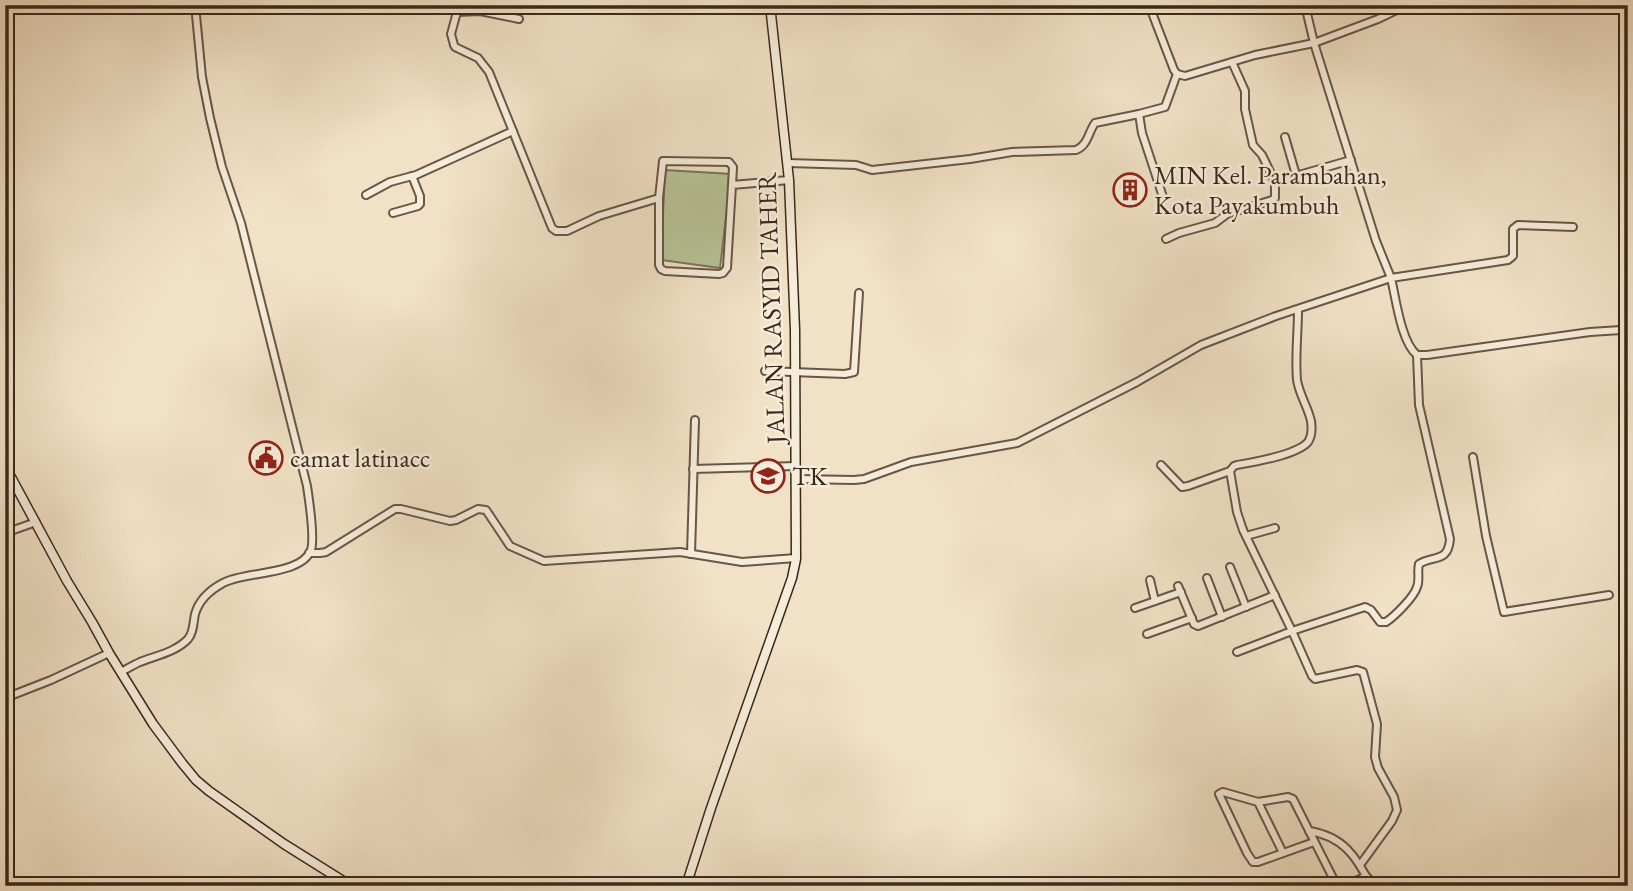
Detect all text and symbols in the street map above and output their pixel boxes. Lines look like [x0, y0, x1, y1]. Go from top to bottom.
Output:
place label: MIN Kel. Parambahan, Kota Payakumbuh [1154, 158, 1387, 222]
street label: JALAN RASYID TAHER [749, 171, 793, 446]
building icon: MIN Kel. Parambahan, Kota Payakumbuh [1111, 171, 1149, 209]
public building icon: camat latinacc [247, 439, 285, 477]
place label: camat latinacc [290, 441, 430, 475]
school or university icon: TK [749, 457, 787, 495]
place label: TK [792, 459, 827, 493]

